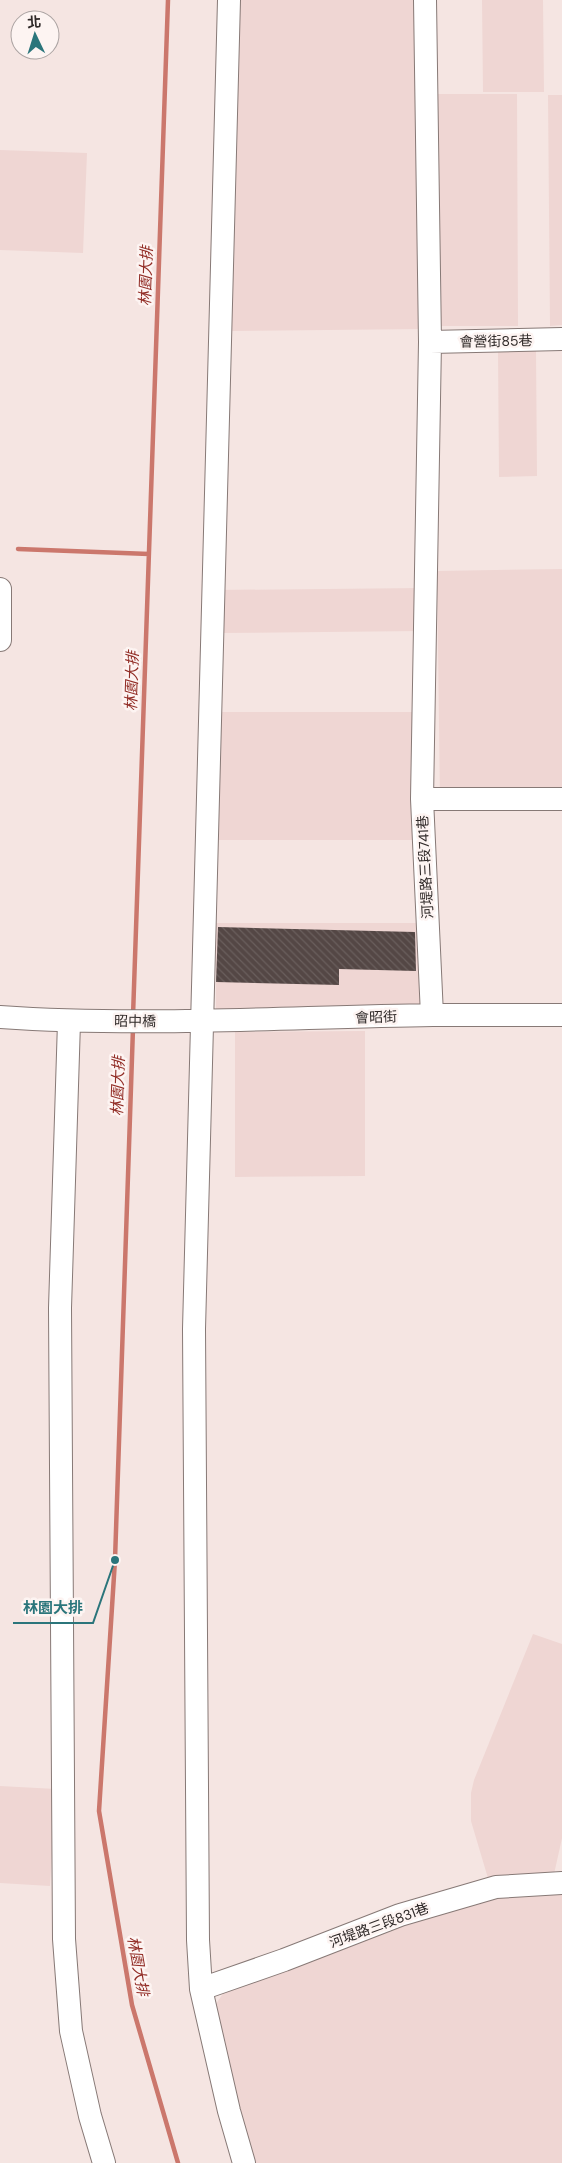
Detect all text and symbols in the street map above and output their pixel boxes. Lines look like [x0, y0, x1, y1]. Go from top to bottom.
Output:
north arrow [10, 10, 60, 60]
text: 北 [26, 13, 42, 31]
water label: 林園大排 [135, 244, 157, 306]
street label: 會營街85巷 [459, 331, 533, 351]
water label: 林園大排 [121, 649, 143, 711]
street label: 河堤路三段741巷 [413, 815, 437, 919]
street label: 會昭街 [355, 1007, 397, 1027]
street label: 昭中橋 [114, 1012, 156, 1030]
water label: 林園大排 [107, 1054, 129, 1116]
callout: 林園大排 [13, 1593, 93, 1623]
text: 林園大排 [23, 1598, 83, 1618]
street label: 河堤路三段831巷 [327, 1899, 431, 1951]
water label: 林園大排 [123, 1935, 153, 1999]

